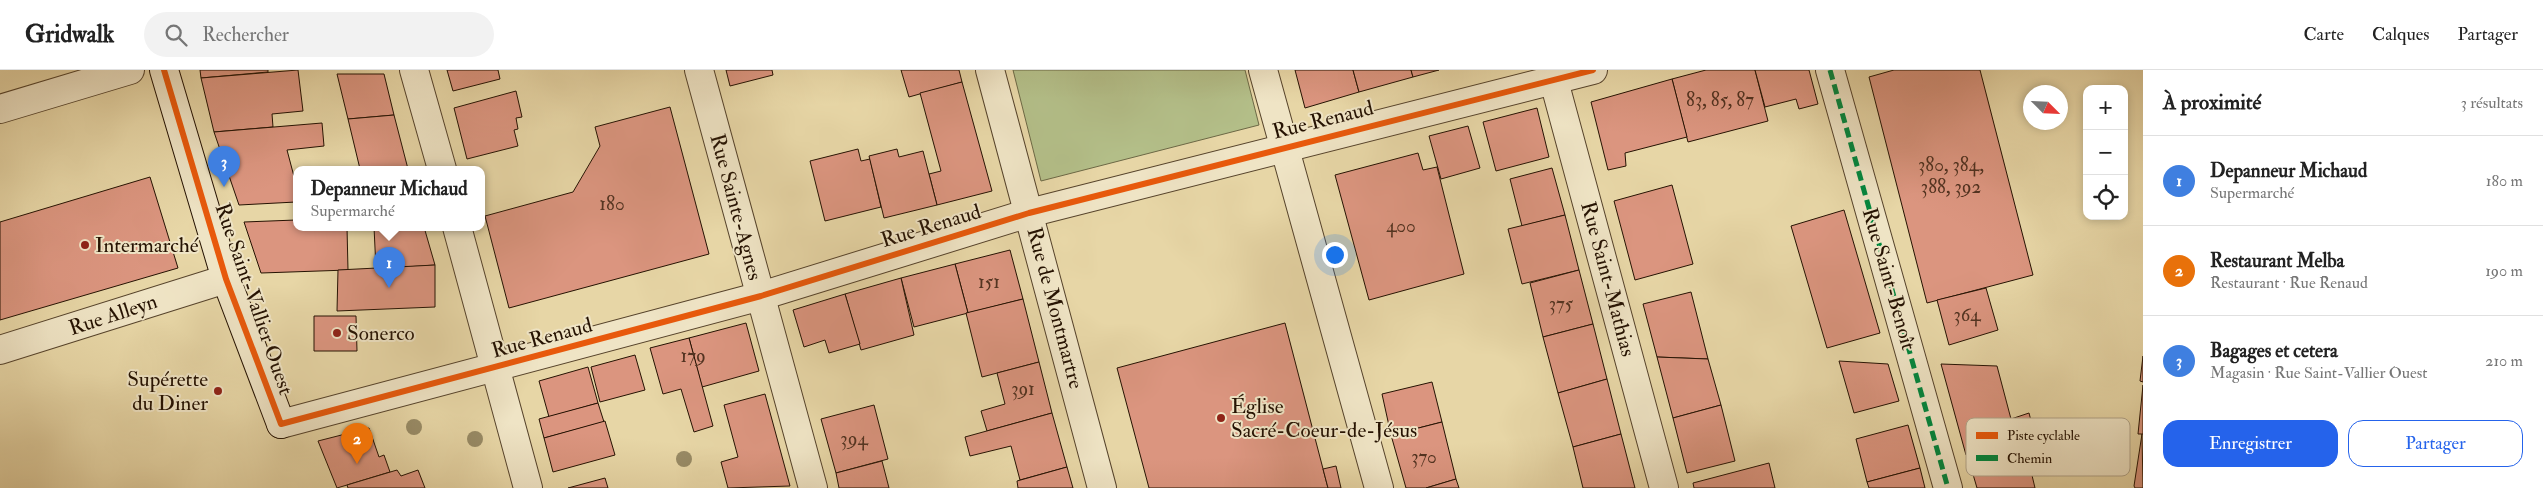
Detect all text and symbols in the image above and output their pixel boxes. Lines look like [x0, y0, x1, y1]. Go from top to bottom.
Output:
search box [144, 12, 494, 57]
text: Gridwalk [25, 19, 114, 50]
icon: search [162, 21, 190, 49]
text: Rechercher [202, 23, 289, 47]
text: Carte [2303, 23, 2344, 46]
text: Calques [2372, 23, 2429, 46]
text: Partager [2457, 23, 2518, 46]
north arrow [2023, 85, 2068, 130]
map controls [2083, 85, 2128, 220]
button: + [2083, 85, 2128, 130]
house number: 83, 85, 87 [1686, 88, 1754, 112]
text: À proximité [2163, 89, 2261, 116]
text: 3 résultats [2461, 93, 2523, 113]
street label: Rue Renaud [1270, 94, 1377, 146]
button: − [2083, 130, 2128, 175]
street label: Rue Sainte-Agnes [703, 131, 769, 283]
pin: 3 [208, 146, 240, 187]
house number: 380, 384, 388, 392 [1918, 153, 1984, 199]
text: Depanneur Michaud [2210, 159, 2367, 183]
popup [293, 166, 485, 231]
text: 1 [2176, 171, 2182, 191]
text: 180 m [2486, 171, 2523, 191]
button: locate [2083, 175, 2128, 220]
text: Depanneur Michaud [310, 177, 468, 201]
text: Supermarché [2210, 183, 2294, 203]
house number: 180 [599, 192, 625, 216]
street label: Rue Renaud [878, 198, 985, 254]
street label: Rue Saint-Mathias [1574, 199, 1642, 359]
street label: Rue Saint-Vallier Ouest [209, 200, 300, 399]
text: Supermarché [310, 201, 395, 221]
street label: Rue Saint-Benoît [1856, 205, 1922, 353]
house number: 400 [1386, 214, 1416, 238]
street label: Rue de Montmartre [1020, 224, 1090, 392]
place label: Intermarché [95, 232, 199, 259]
marker: Intermarché [79, 239, 91, 251]
your location [1322, 242, 1348, 268]
pin: 1 [373, 247, 405, 288]
text: Restaurant Melba [2210, 249, 2344, 273]
text: 2 [2175, 261, 2183, 281]
text: 190 m [2485, 261, 2523, 281]
house number: 151 [978, 270, 1000, 294]
text: Restaurant · Rue Renaud [2210, 273, 2368, 293]
street label: Rue Alleyn [65, 288, 161, 342]
house number: 375 [1549, 292, 1574, 316]
house number: 364 [1953, 303, 1981, 327]
street label: Rue Renaud [489, 311, 596, 364]
place label: Sonerco [347, 320, 415, 347]
marker: Sonerco [331, 327, 343, 339]
text: Bagages et cetera [2210, 339, 2338, 363]
house number: 179 [680, 344, 706, 368]
text: 3 [2176, 351, 2182, 371]
text: 210 m [2485, 351, 2523, 371]
text: Magasin · Rue Saint-Vallier Ouest [2210, 363, 2427, 383]
place label: Supérette du Diner [127, 366, 208, 417]
house number: 391 [1011, 377, 1035, 401]
marker: Supérette du Diner [212, 385, 224, 397]
place label: Église Sacré-Coeur-de-Jésus [1231, 393, 1417, 444]
marker: Église Sacré-Coeur-de-Jésus [1215, 412, 1227, 424]
legend [1966, 418, 2130, 476]
button: Enregistrer [2163, 420, 2338, 467]
button: Partager [2348, 420, 2523, 467]
pin: 2 [341, 423, 373, 464]
house number: 394 [840, 427, 868, 451]
text: Piste cyclable [2007, 427, 2080, 445]
house number: 370 [1411, 445, 1437, 469]
text: Chemin [2007, 450, 2052, 467]

